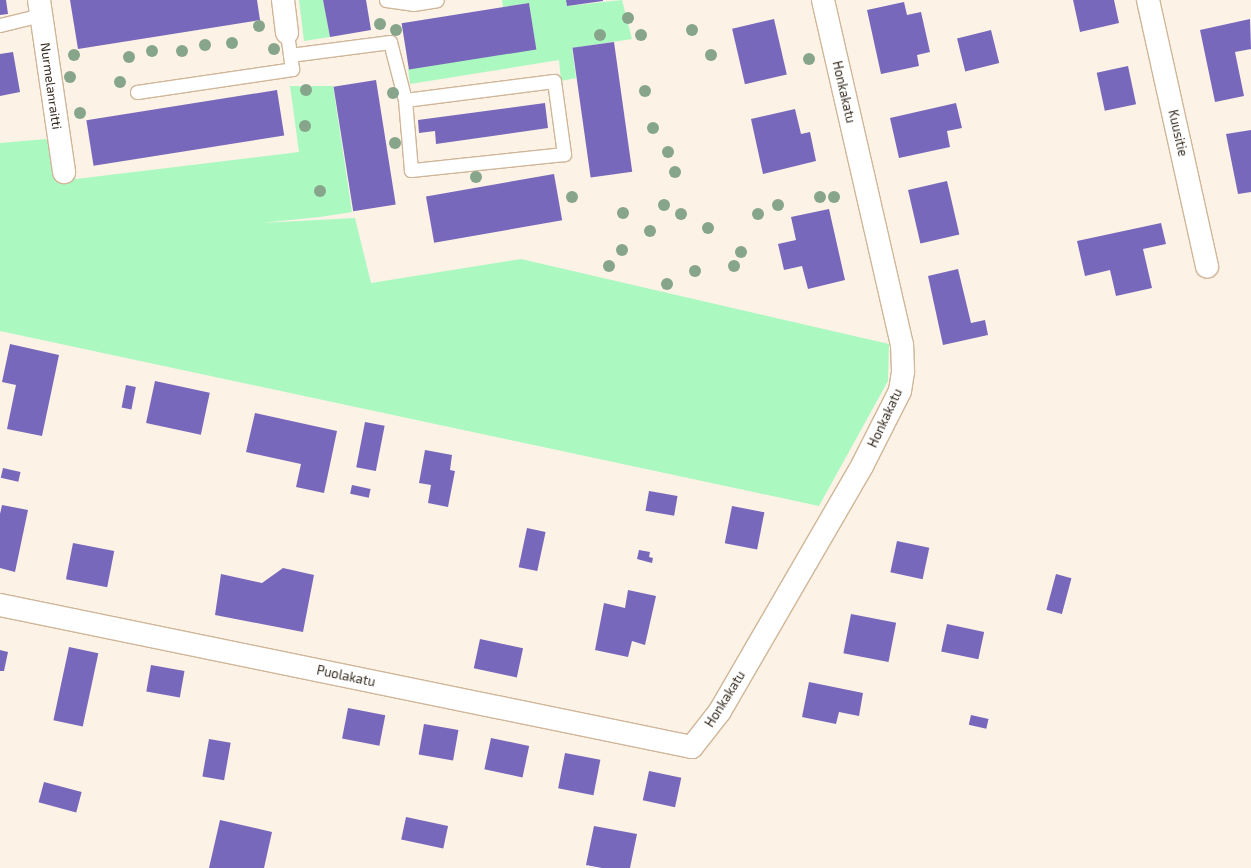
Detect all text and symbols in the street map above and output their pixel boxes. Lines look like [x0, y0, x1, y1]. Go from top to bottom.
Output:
street label: Nurmelanraitti [37, 42, 65, 130]
street label: Honkakatu [829, 59, 859, 125]
street label: Kuusitie [1165, 108, 1191, 158]
street label: Honkakatu [865, 386, 905, 450]
street label: Puolakatu [315, 662, 377, 690]
street label: Honkakatu [702, 668, 748, 730]

